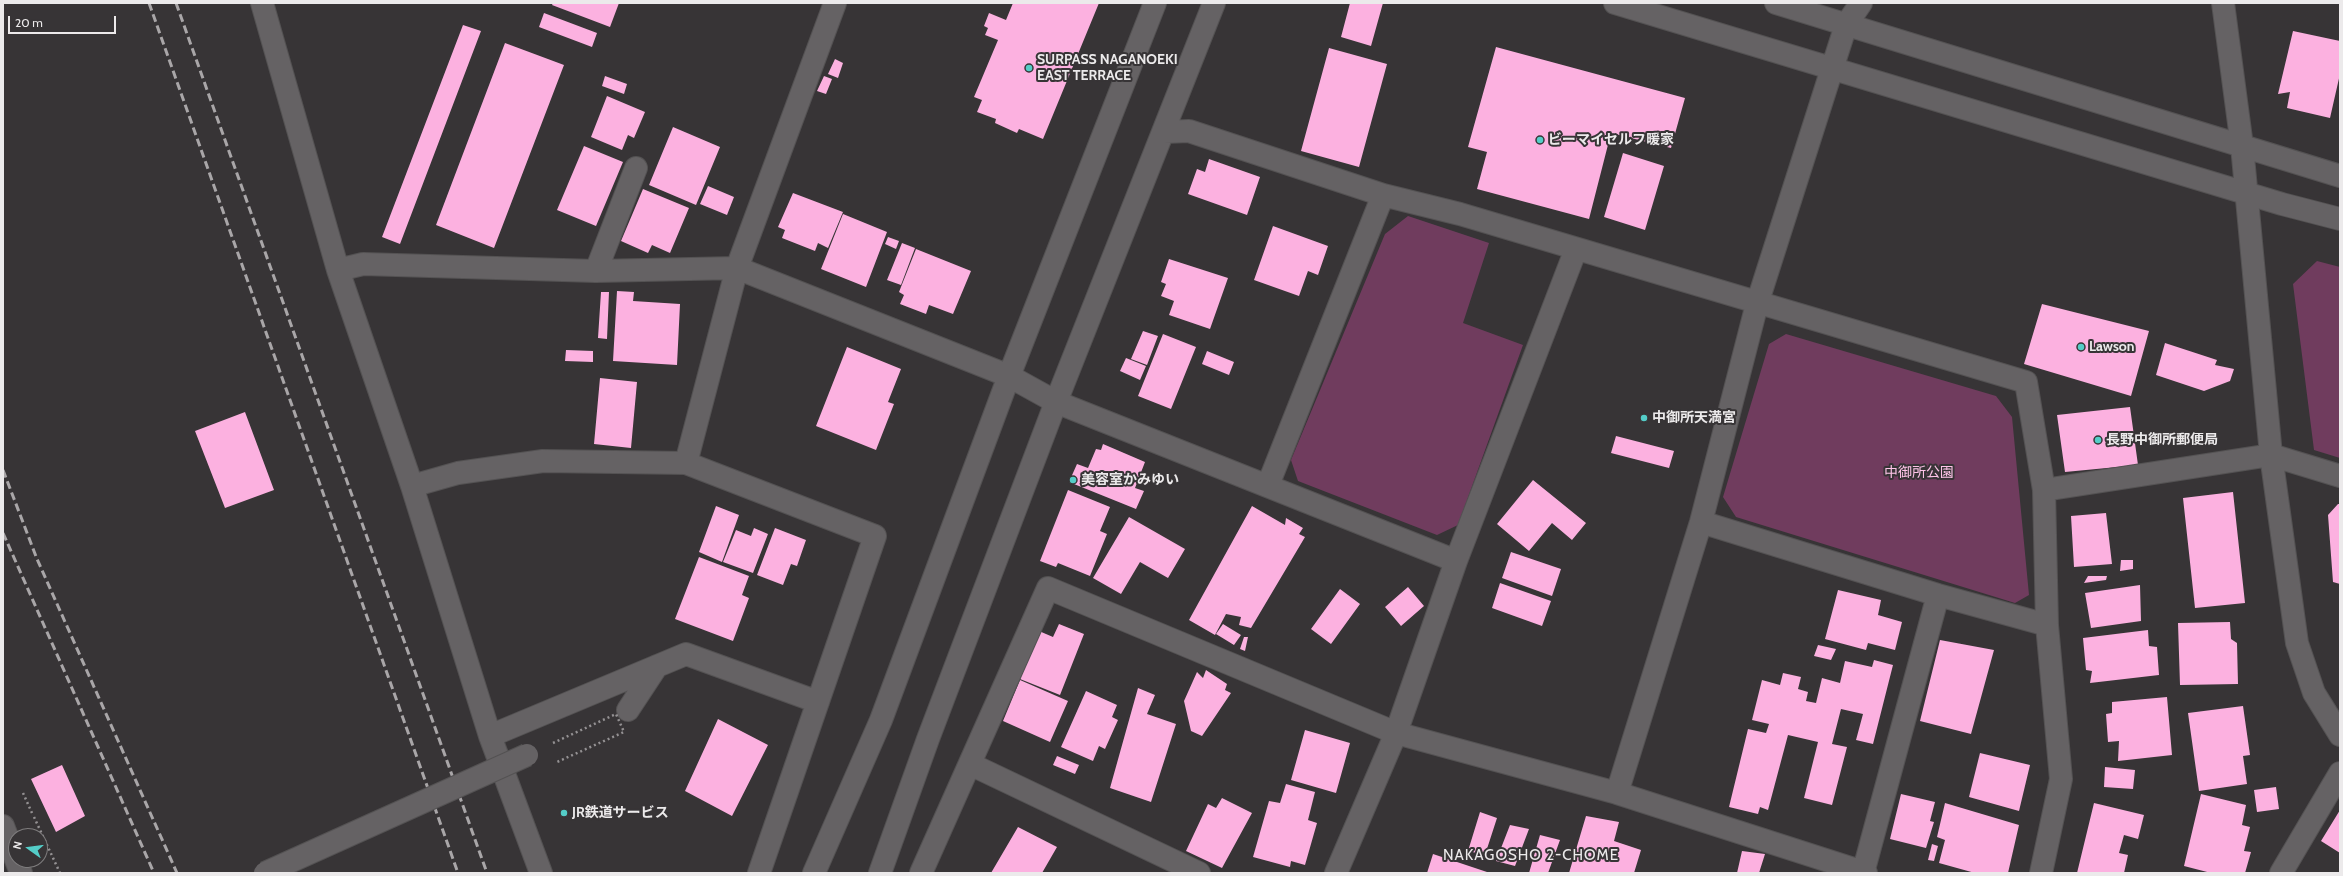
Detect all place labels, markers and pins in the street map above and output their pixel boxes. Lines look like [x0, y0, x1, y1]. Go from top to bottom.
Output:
place label: SURPASS NAGANOEKI EAST TERRACE [1037, 52, 1178, 84]
marker: SURPASS NAGANOEKI EAST TERRACE [1024, 63, 1034, 73]
place label: ビーマイセルフ暖家 [1548, 132, 1674, 148]
marker: ビーマイセルフ暖家 [1535, 135, 1545, 145]
place label: Lawson [2089, 339, 2135, 355]
marker: Lawson [2076, 342, 2086, 352]
place label: 中御所天満宮 [1652, 410, 1736, 426]
marker: 中御所天満宮 [1639, 413, 1649, 423]
place label: 長野中御所郵便局 [2106, 432, 2218, 448]
marker: 長野中御所郵便局 [2093, 435, 2103, 445]
place label: 美容室かみゆい [1081, 472, 1179, 488]
marker: 美容室かみゆい [1068, 475, 1078, 485]
place label: JR鉄道サービス [572, 805, 669, 821]
marker: JR鉄道サービス [559, 808, 569, 818]

